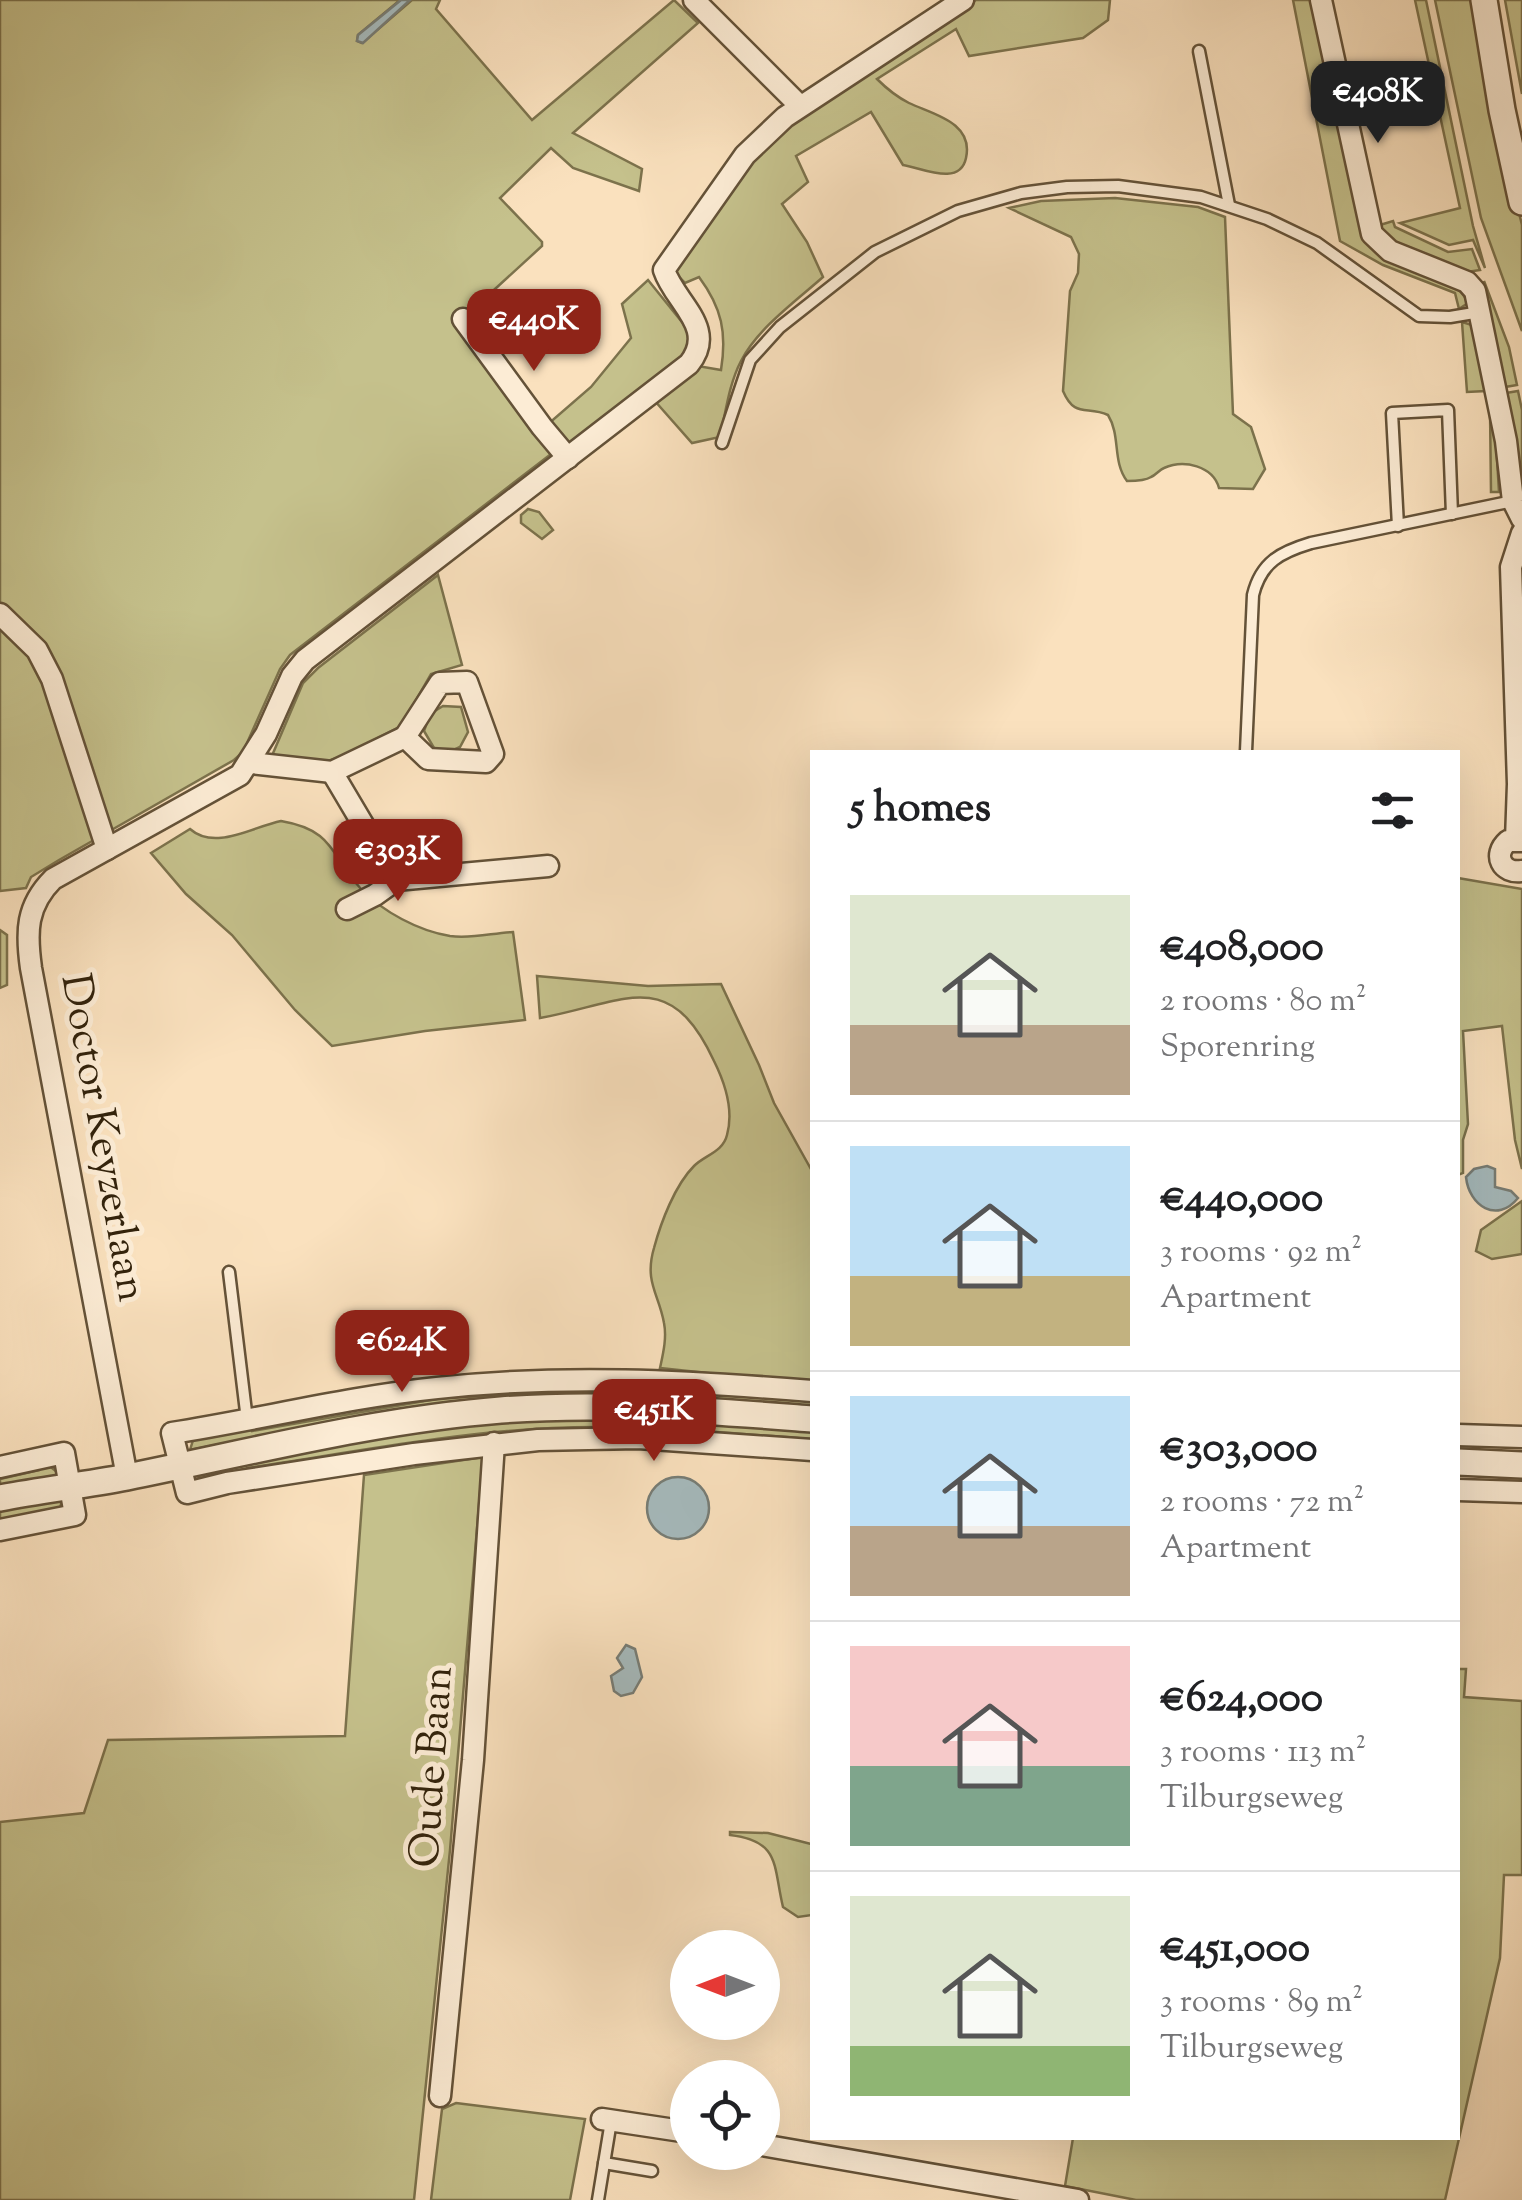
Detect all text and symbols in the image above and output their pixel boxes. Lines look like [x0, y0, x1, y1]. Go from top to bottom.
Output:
pin: €408K [1308, 61, 1448, 146]
text: €408K [1333, 70, 1423, 116]
pin: €440K [464, 289, 604, 374]
text: €440K [489, 298, 579, 344]
text: 5 homes [850, 780, 991, 840]
icon: filters [1365, 783, 1420, 838]
pin: €303K [328, 819, 468, 904]
text: €303K [355, 828, 441, 874]
text: €408,000 [1160, 919, 1324, 979]
icon: home [930, 935, 1050, 1055]
street label: Doctor Keyzerlaan [43, 969, 159, 1307]
text: 2 rooms · 80 m² [1160, 979, 1367, 1025]
text: Sporenring [1160, 1025, 1315, 1071]
text: €440,000 [1160, 1170, 1323, 1230]
icon: home [930, 1186, 1050, 1306]
text: 3 rooms · 92 m² [1160, 1230, 1362, 1276]
text: Apartment [1160, 1276, 1311, 1322]
pin: €624K [332, 1310, 472, 1395]
text: €624K [357, 1319, 447, 1365]
pin: €451K [584, 1379, 724, 1464]
text: €451K [614, 1388, 694, 1434]
text: €303,000 [1160, 1420, 1318, 1480]
icon: home [930, 1436, 1050, 1556]
text: 2 rooms · 72 m² [1160, 1480, 1364, 1526]
text: Apartment [1160, 1526, 1311, 1572]
street label: Oude Baan [397, 1664, 471, 1870]
text: €624,000 [1160, 1670, 1323, 1730]
icon: home [930, 1686, 1050, 1806]
text: 3 rooms · 113 m² [1160, 1730, 1366, 1776]
text: Tilburgseweg [1160, 1776, 1343, 1822]
text: €451,000 [1160, 1920, 1310, 1980]
north arrow [670, 1930, 780, 2040]
map controls [670, 1930, 780, 2170]
icon: home [930, 1936, 1050, 2056]
text: 3 rooms · 89 m² [1160, 1980, 1363, 2026]
text: Tilburgseweg [1160, 2026, 1343, 2072]
button: locate [670, 2060, 780, 2170]

